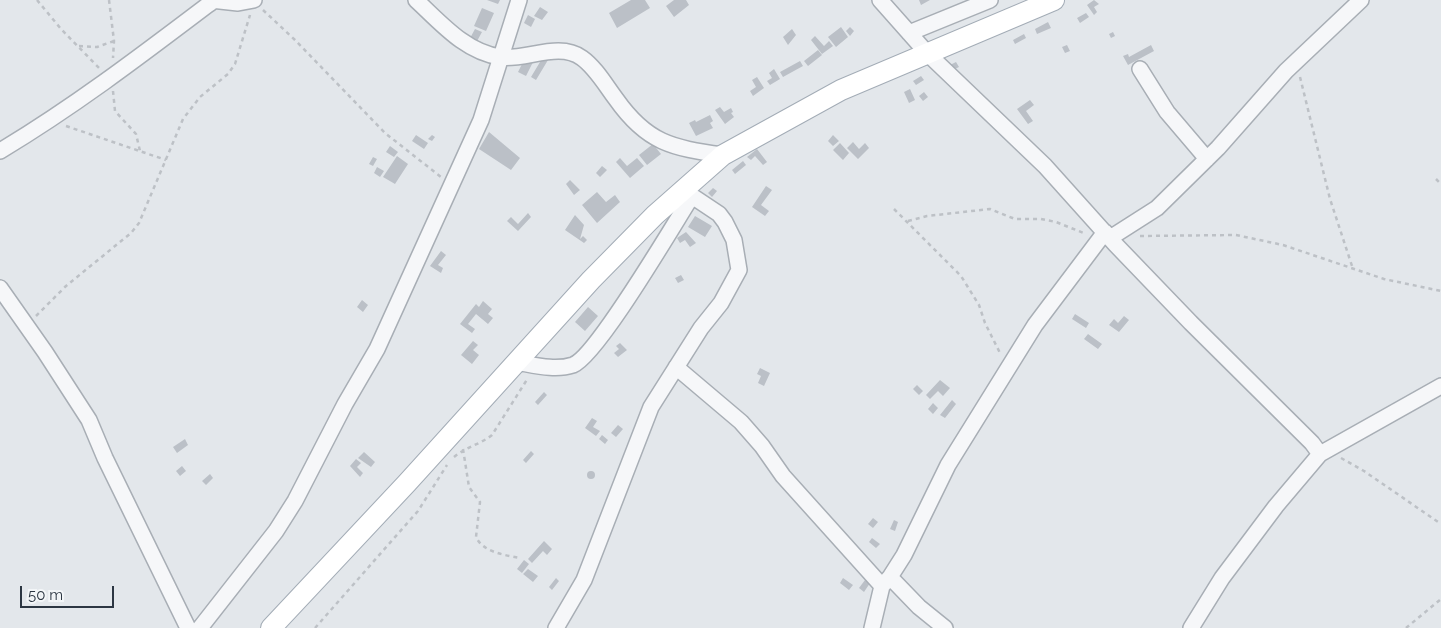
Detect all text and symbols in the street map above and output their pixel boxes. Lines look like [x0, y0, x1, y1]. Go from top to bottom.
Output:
scale bar [22, 576, 116, 608]
text: 50 m [28, 586, 63, 604]

